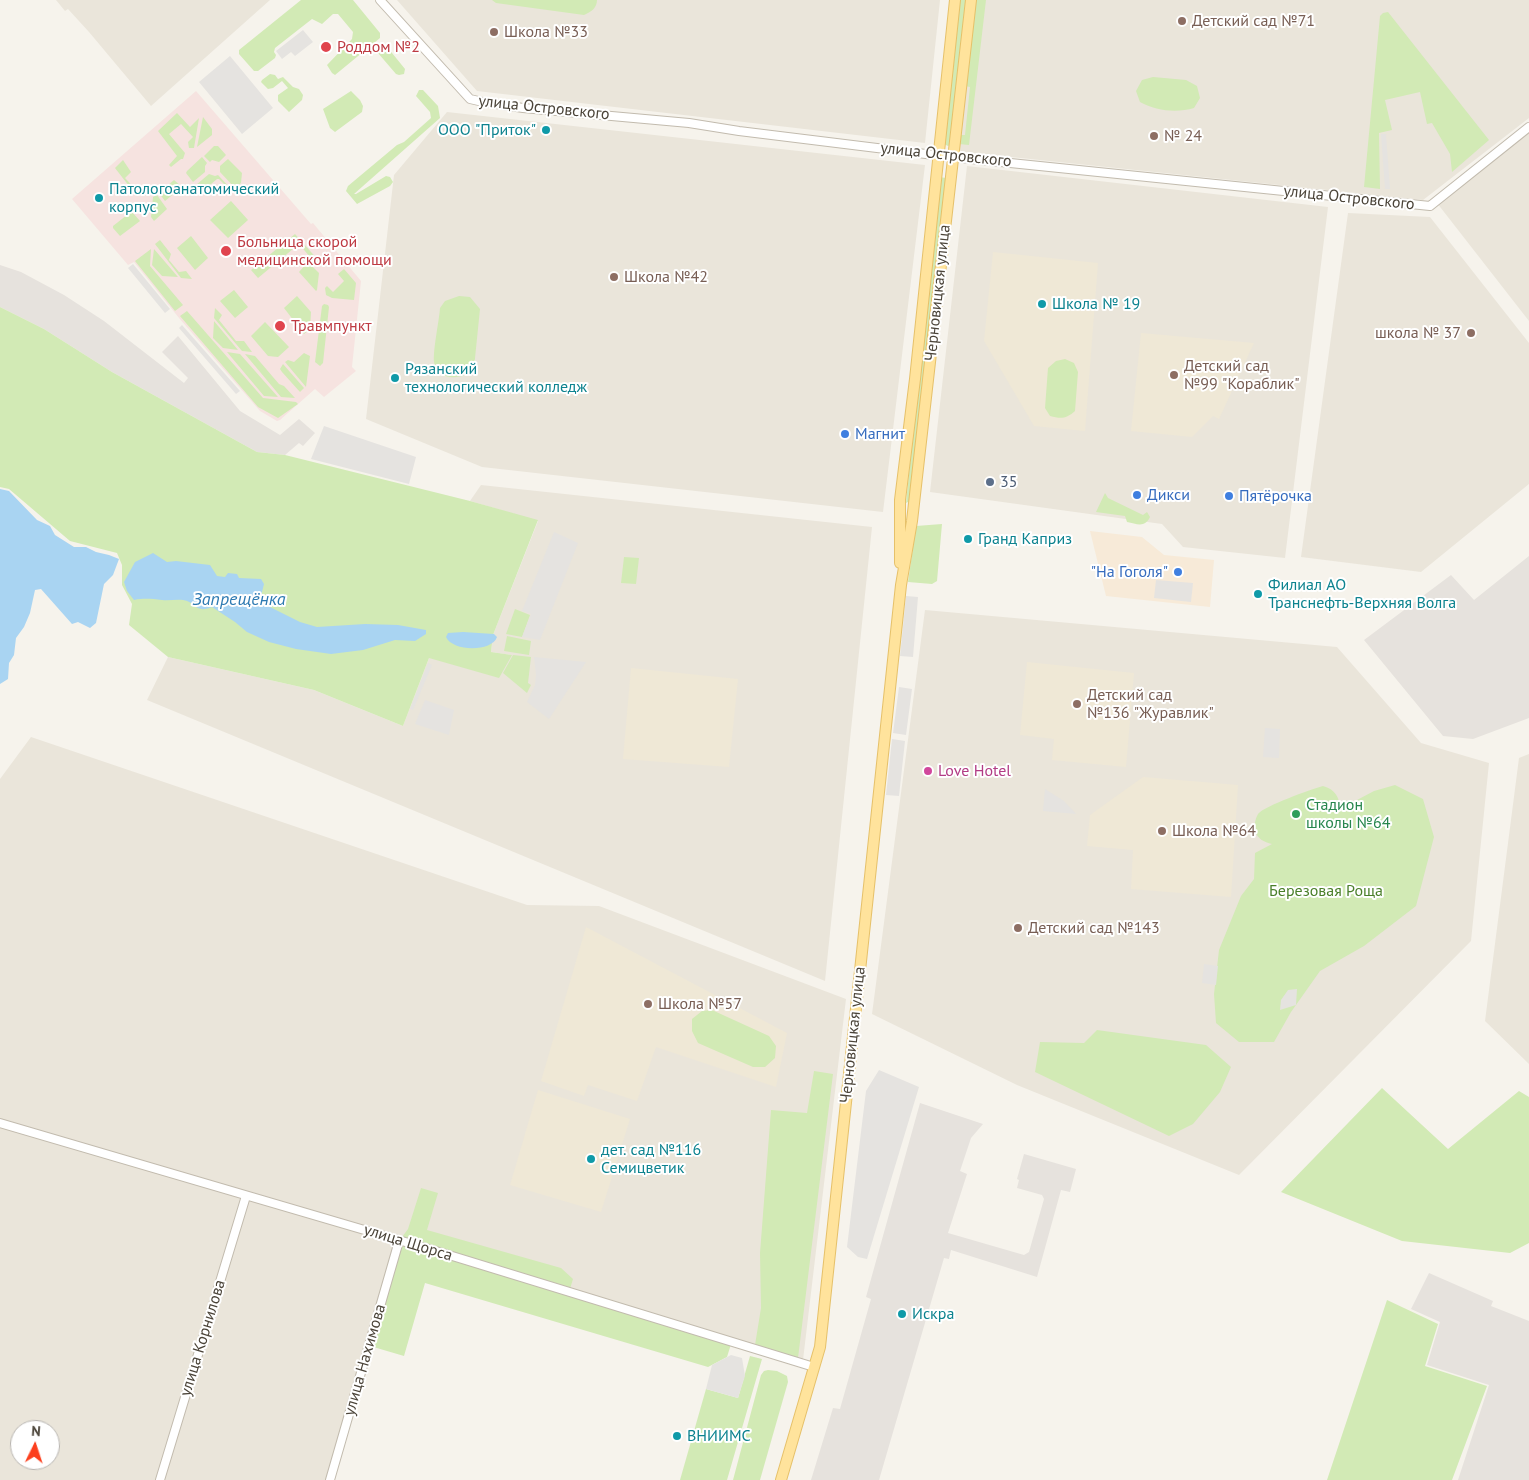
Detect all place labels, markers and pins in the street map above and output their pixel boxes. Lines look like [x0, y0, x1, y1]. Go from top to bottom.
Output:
place label: Детский сад №71 [1192, 11, 1315, 31]
marker: Детский сад №71 [1176, 15, 1188, 27]
place label: Школа №33 [504, 22, 588, 42]
marker: Школа №33 [488, 26, 500, 38]
place label: Роддом №2 [337, 37, 420, 57]
marker: Роддом №2 [319, 40, 333, 54]
place label: ООО "Приток" [438, 120, 536, 140]
marker: ООО "Приток" [540, 124, 552, 136]
place label: № 24 [1164, 126, 1202, 146]
marker: № 24 [1148, 130, 1160, 142]
place label: Патологоанатомический корпус [109, 179, 279, 217]
marker: Патологоанатомический корпус [93, 192, 105, 204]
place label: Больница скорой медицинской помощи [237, 232, 392, 270]
marker: Больница скорой медицинской помощи [219, 244, 233, 258]
place label: Школа №42 [624, 267, 708, 287]
marker: Школа №42 [608, 271, 620, 283]
place label: Школа № 19 [1052, 294, 1140, 314]
marker: Школа № 19 [1036, 298, 1048, 310]
place label: Травмпункт [291, 316, 372, 336]
marker: Травмпункт [273, 319, 287, 333]
place label: школа № 37 [1375, 323, 1461, 343]
marker: школа № 37 [1465, 327, 1477, 339]
place label: Детский сад №99 "Кораблик" [1184, 356, 1300, 394]
place label: Рязанский технологический колледж [405, 359, 587, 397]
marker: Детский сад №99 "Кораблик" [1168, 369, 1180, 381]
marker: Рязанский технологический колледж [389, 372, 401, 384]
place label: Магнит [855, 424, 905, 444]
marker: Магнит [839, 428, 851, 440]
place label: 35 [1000, 472, 1017, 492]
marker: 35 [984, 476, 996, 488]
place label: Дикси [1147, 485, 1190, 505]
place label: Пятёрочка [1239, 486, 1312, 506]
marker: Дикси [1131, 489, 1143, 501]
marker: Пятёрочка [1223, 490, 1235, 502]
place label: Гранд Каприз [978, 529, 1072, 549]
marker: Гранд Каприз [962, 533, 974, 545]
place label: "На Гоголя" [1091, 562, 1168, 582]
marker: "На Гоголя" [1172, 566, 1184, 578]
place label: Филиал АО Транснефть-Верхняя Волга [1268, 575, 1456, 613]
marker: Филиал АО Транснефть-Верхняя Волга [1252, 588, 1264, 600]
place label: Детский сад №136 "Журавлик" [1087, 685, 1214, 723]
marker: Детский сад №136 "Журавлик" [1071, 698, 1083, 710]
place label: Love Hotel [938, 761, 1011, 781]
marker: Love Hotel [922, 765, 934, 777]
place label: Стадион школы №64 [1306, 795, 1390, 833]
marker: Стадион школы №64 [1290, 808, 1302, 820]
place label: Школа №64 [1172, 821, 1256, 841]
marker: Школа №64 [1156, 825, 1168, 837]
place label: Детский сад №143 [1028, 918, 1160, 938]
marker: Детский сад №143 [1012, 922, 1024, 934]
place label: Школа №57 [658, 994, 742, 1014]
marker: Школа №57 [642, 998, 654, 1010]
place label: дет. сад №116 Семицветик [601, 1140, 701, 1178]
marker: дет. сад №116 Семицветик [585, 1153, 597, 1165]
place label: Искра [912, 1304, 954, 1324]
marker: Искра [896, 1308, 908, 1320]
place label: ВНИИМС [687, 1426, 751, 1446]
marker: ВНИИМС [671, 1430, 683, 1442]

